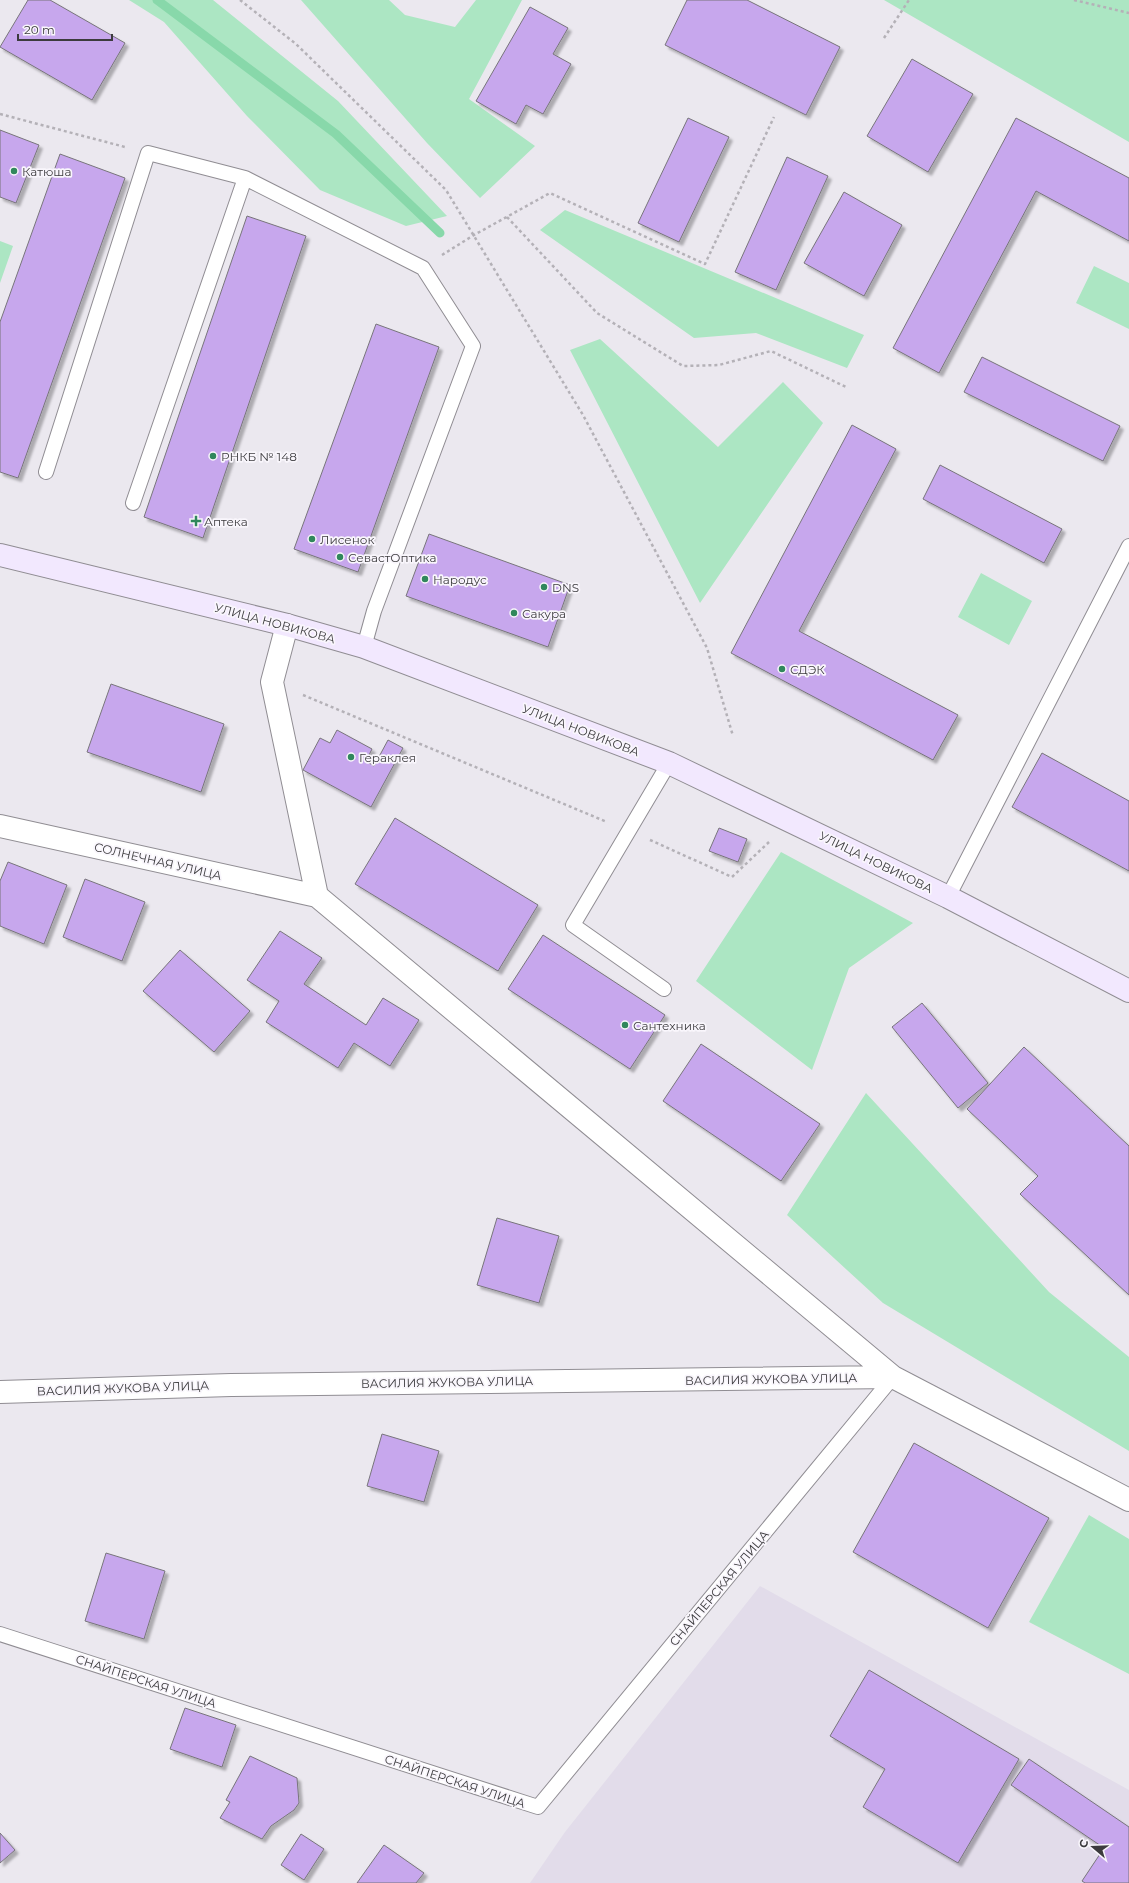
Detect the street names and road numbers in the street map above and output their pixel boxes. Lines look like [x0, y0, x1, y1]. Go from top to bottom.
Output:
street label: УЛИЦА НОВИКОВА [213, 600, 337, 646]
street label: УЛИЦА НОВИКОВА [520, 701, 642, 759]
street label: УЛИЦА НОВИКОВА [817, 828, 935, 896]
street label: СОЛНЕЧНАЯ УЛИЦА [93, 839, 223, 883]
street label: ВАСИЛИЯ ЖУКОВА УЛИЦА [685, 1370, 857, 1388]
street label: ВАСИЛИЯ ЖУКОВА УЛИЦА [361, 1373, 533, 1391]
street label: ВАСИЛИЯ ЖУКОВА УЛИЦА [37, 1377, 209, 1399]
street label: СНАЙПЕРСКАЯ УЛИЦА [666, 1527, 772, 1649]
street label: СНАЙПЕРСКАЯ УЛИЦА [74, 1651, 218, 1711]
street label: СНАЙПЕРСКАЯ УЛИЦА [383, 1751, 527, 1811]

